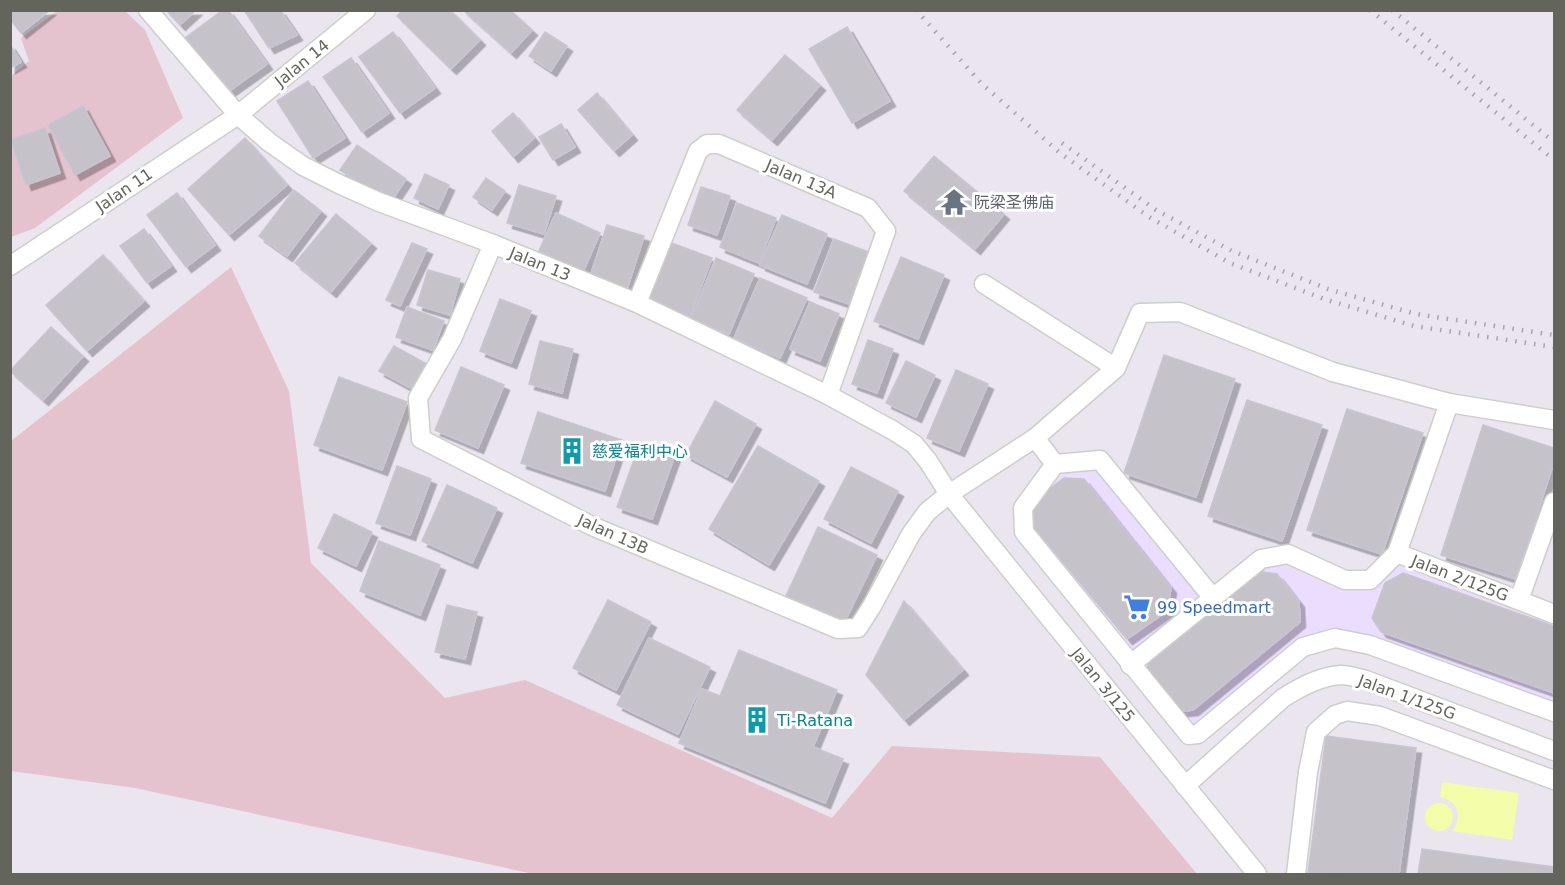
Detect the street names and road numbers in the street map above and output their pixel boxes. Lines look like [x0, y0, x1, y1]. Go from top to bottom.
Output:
street label: Jalan 14 [270, 35, 333, 91]
street label: Jalan 13A [762, 155, 839, 202]
street label: Jalan 11 [91, 164, 156, 216]
street label: Jalan 13 [506, 243, 573, 285]
street label: Jalan 13B [574, 510, 651, 558]
street label: Jalan 2/125G [1408, 550, 1511, 605]
street label: Jalan 3/125 [1067, 643, 1139, 726]
street label: Jalan 1/125G [1355, 670, 1458, 723]

